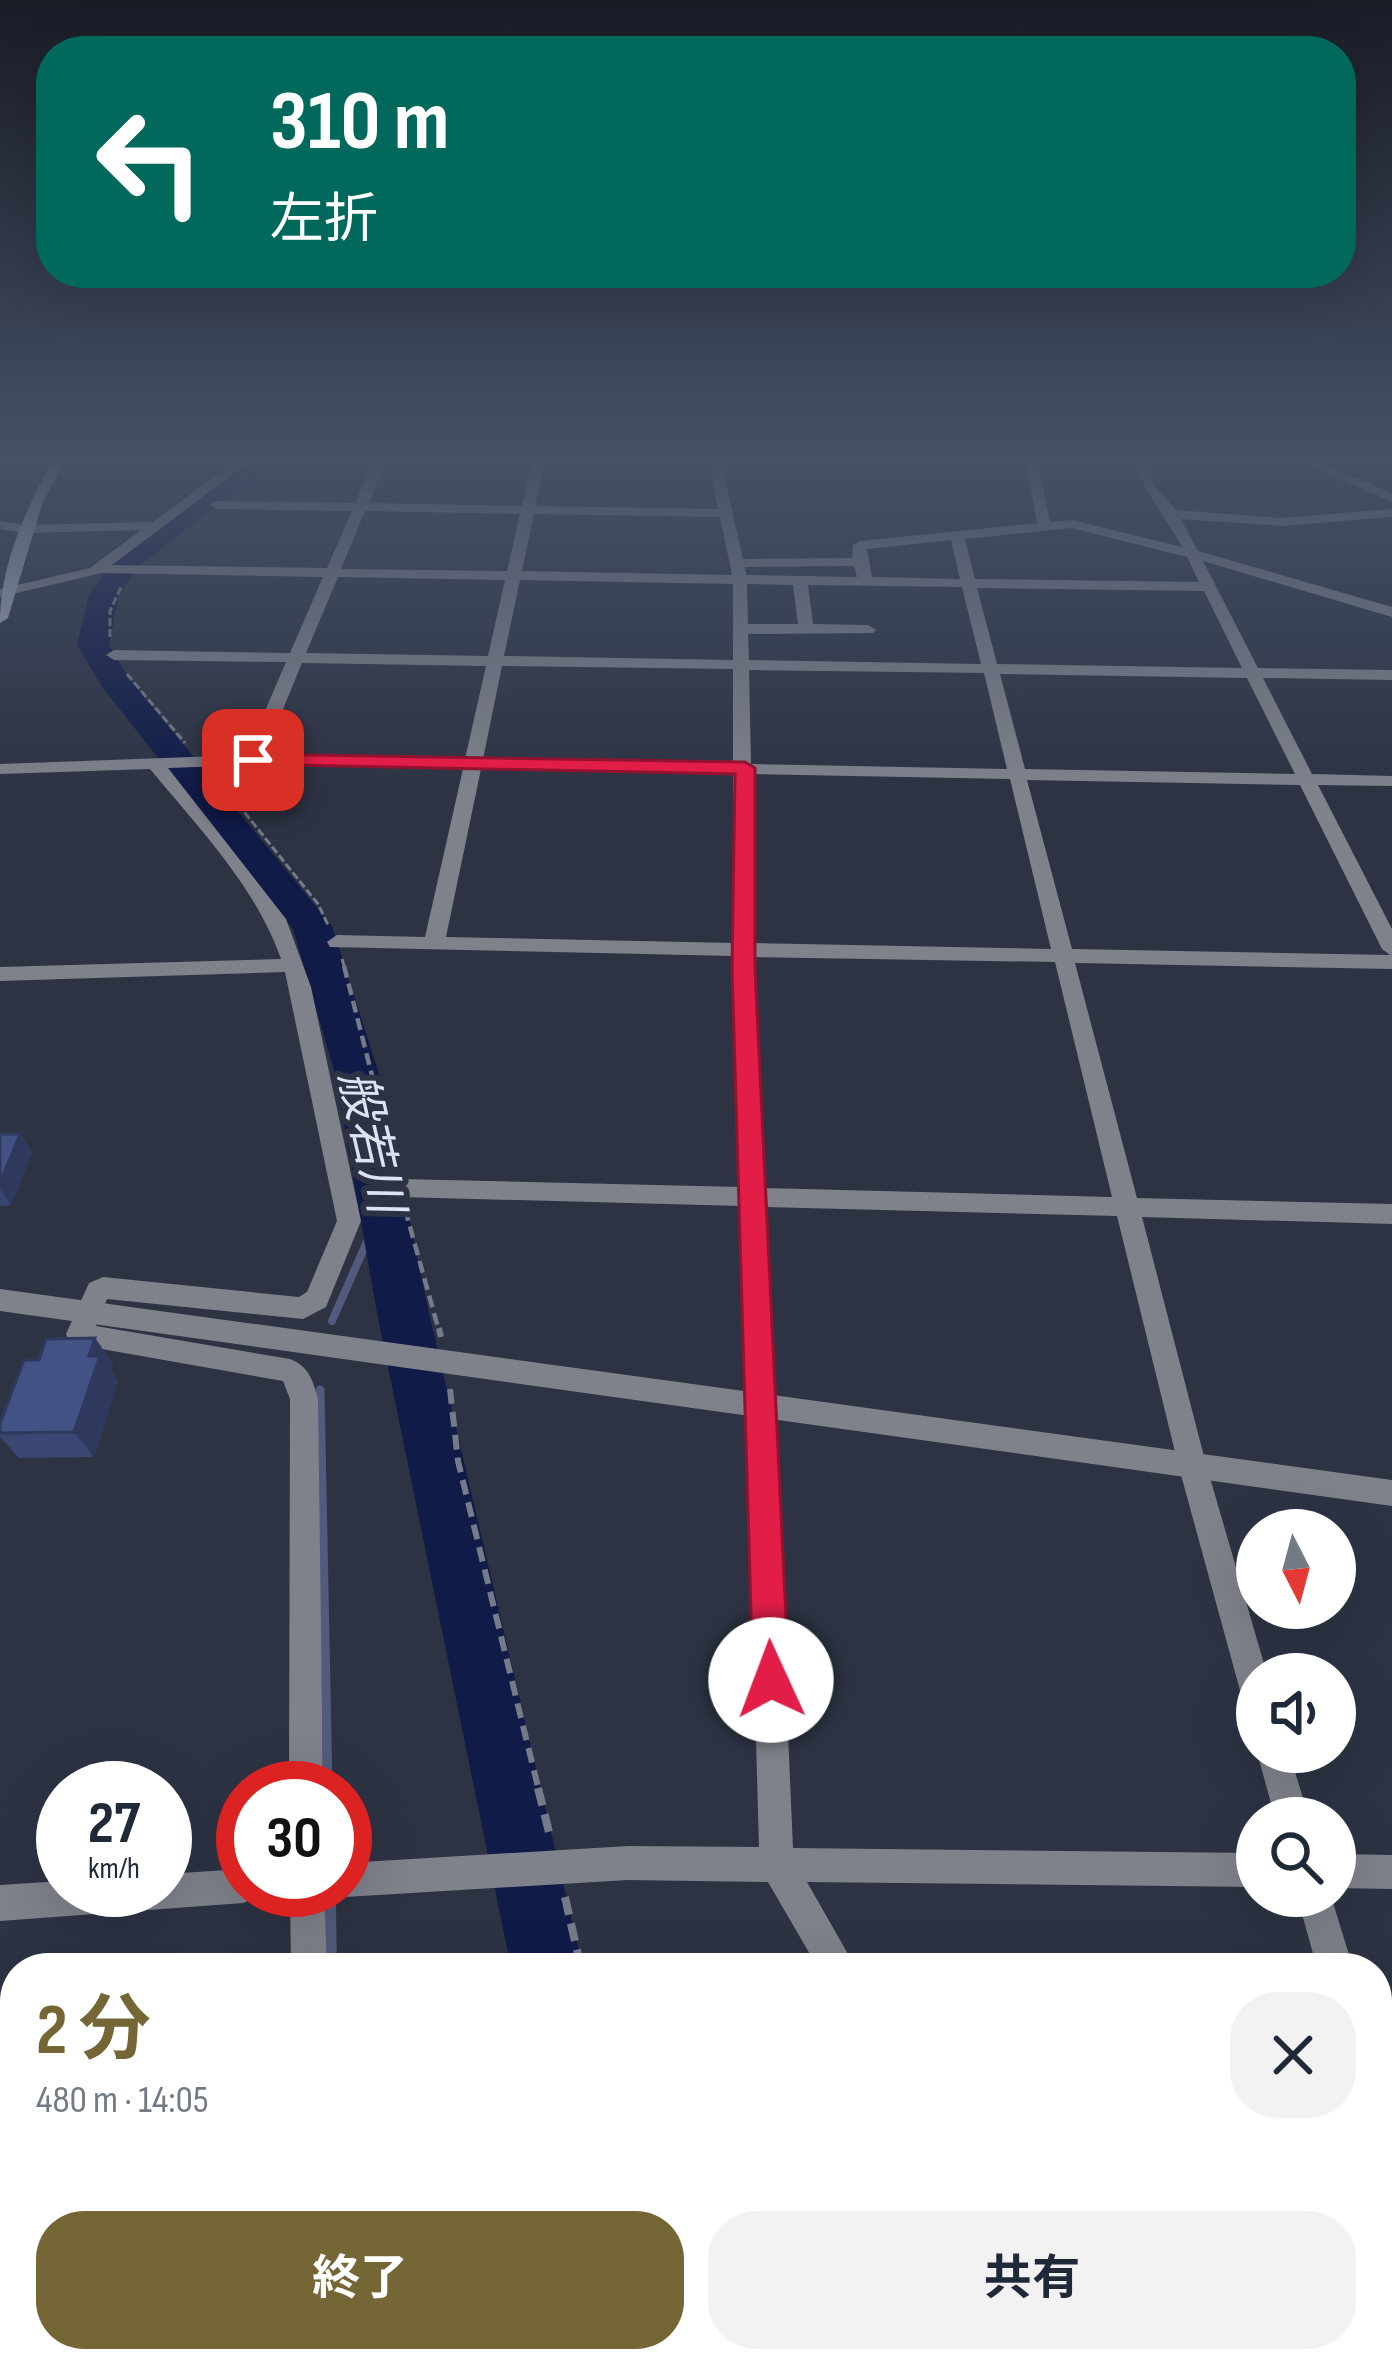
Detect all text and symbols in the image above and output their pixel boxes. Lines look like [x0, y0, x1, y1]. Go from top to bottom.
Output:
text: 310 m [270, 72, 449, 173]
icon: left [72, 84, 228, 240]
text: 左折 [270, 188, 378, 253]
pin [202, 709, 304, 811]
icon: arrive [220, 727, 286, 793]
water label: 般若川 [326, 1065, 415, 1223]
north arrow [1236, 1509, 1356, 1629]
map controls [1236, 1509, 1356, 1917]
position arrow [708, 1617, 834, 1743]
button: sound [1236, 1653, 1356, 1773]
speed limit sign: 30 [216, 1761, 372, 1917]
text: 27 [88, 1788, 140, 1860]
button: search [1236, 1797, 1356, 1917]
text: km/h [88, 1851, 140, 1887]
text: 2 分 [36, 1988, 151, 2075]
button: close [1230, 1992, 1356, 2118]
text: 480 m · 14:05 [36, 2077, 209, 2124]
button: 終了 [36, 2211, 684, 2349]
button: 共有 [708, 2211, 1356, 2349]

